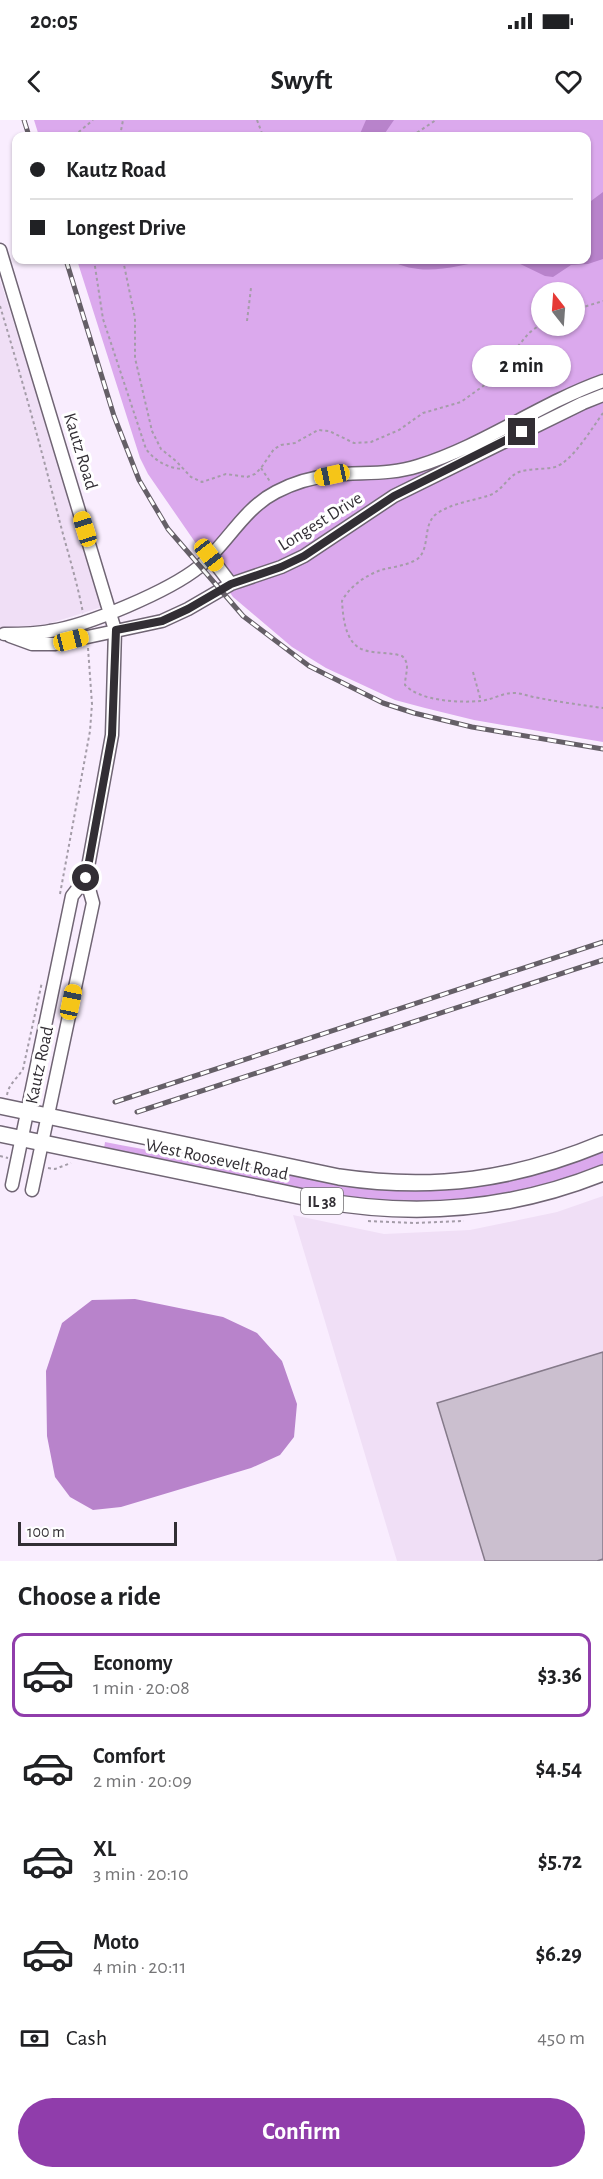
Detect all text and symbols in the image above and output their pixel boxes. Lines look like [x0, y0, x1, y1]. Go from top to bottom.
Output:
text: 20:05 [30, 10, 78, 32]
icon: back [18, 65, 51, 98]
icon: heart [552, 65, 585, 98]
text: Swyft [271, 67, 332, 94]
text: Kautz Road [66, 159, 166, 181]
text: Longest Drive [66, 217, 186, 239]
north arrow [531, 282, 585, 336]
map controls [531, 282, 585, 336]
callout: 2 min [472, 345, 572, 387]
text: 2 min [499, 356, 544, 376]
street label: Kautz Road [60, 411, 100, 492]
route end [508, 418, 535, 445]
car [313, 462, 351, 488]
street label: Longest Drive [275, 489, 366, 555]
car [71, 509, 99, 549]
car [191, 535, 227, 575]
car [51, 627, 91, 653]
route start [72, 864, 99, 891]
car [58, 983, 84, 1021]
street label: Kautz Road [23, 1025, 57, 1106]
street label: West Roosevelt Road [144, 1136, 290, 1184]
road number: IL 38 [301, 1188, 343, 1214]
scale bar [18, 1519, 177, 1546]
text: 100 m [27, 1524, 65, 1540]
text: Choose a ride [18, 1583, 161, 1610]
icon: car [21, 1648, 75, 1702]
text: Economy [93, 1652, 173, 1674]
text: $3.36 [537, 1664, 582, 1686]
text: 1 min · 20:08 [93, 1678, 190, 1698]
icon: car [21, 1741, 75, 1795]
text: Comfort [93, 1745, 165, 1767]
text: $4.54 [535, 1757, 582, 1779]
text: 2 min · 20:09 [93, 1771, 192, 1791]
icon: car [21, 1834, 75, 1888]
text: XL [93, 1838, 116, 1860]
text: $5.72 [538, 1850, 582, 1872]
text: 3 min · 20:10 [93, 1864, 189, 1884]
icon: car [21, 1927, 75, 1981]
text: Moto [93, 1931, 139, 1953]
text: $6.29 [535, 1943, 582, 1965]
text: 4 min · 20:11 [93, 1957, 186, 1977]
icon: cash [18, 2022, 51, 2055]
text: Cash [66, 2027, 107, 2049]
text: 450 m [537, 2028, 585, 2048]
button: Confirm [18, 2098, 585, 2167]

